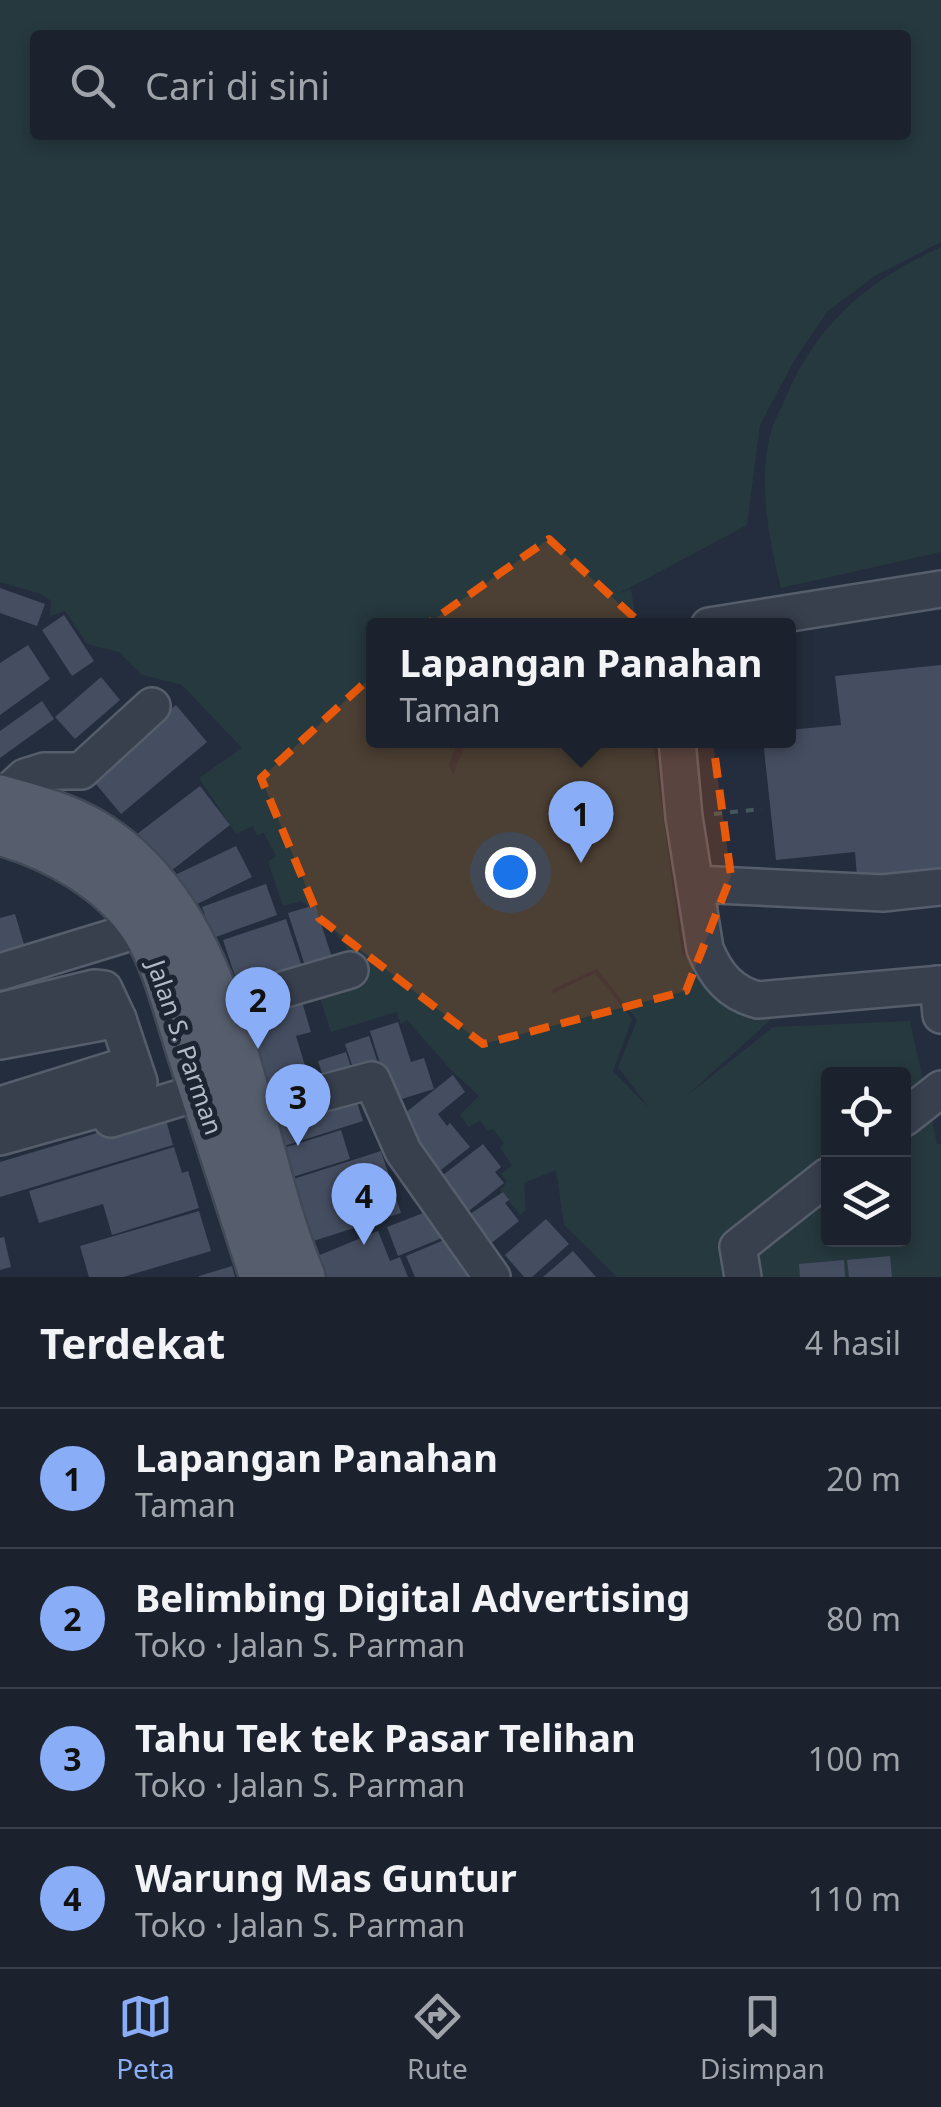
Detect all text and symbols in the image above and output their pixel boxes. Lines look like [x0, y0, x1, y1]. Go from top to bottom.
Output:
search box [30, 30, 911, 140]
icon: search [65, 58, 120, 113]
text: Cari di sini [145, 59, 330, 111]
popup [366, 618, 796, 748]
text: Lapangan Panahan [400, 636, 762, 688]
text: Taman [400, 688, 500, 731]
pin: 1 [548, 780, 614, 863]
your location [485, 847, 536, 898]
street label: Jalan S. Parman [140, 953, 232, 1139]
pin: 2 [226, 966, 290, 1049]
pin: 3 [266, 1064, 330, 1146]
map controls [821, 1067, 911, 1247]
button: locate [821, 1067, 911, 1157]
button: layers [821, 1157, 911, 1247]
pin: 4 [332, 1162, 396, 1245]
text: Terdekat [40, 1314, 225, 1371]
text: 4 hasil [805, 1321, 901, 1364]
text: Lapangan Panahan [135, 1431, 498, 1483]
text: 1 [63, 1457, 82, 1500]
text: 20 m [826, 1457, 901, 1500]
text: Taman [135, 1483, 236, 1526]
text: Belimbing Digital Advertising [135, 1571, 690, 1623]
text: 2 [63, 1597, 82, 1640]
text: 80 m [826, 1597, 901, 1640]
text: Toko · Jalan S. Parman [135, 1623, 465, 1666]
text: Tahu Tek tek Pasar Telihan [135, 1711, 636, 1763]
text: 3 [63, 1737, 82, 1780]
text: 100 m [808, 1737, 901, 1780]
text: Toko · Jalan S. Parman [135, 1763, 465, 1806]
text: Warung Mas Guntur [135, 1851, 517, 1903]
text: 4 [63, 1877, 82, 1920]
text: 110 m [808, 1877, 901, 1920]
text: Toko · Jalan S. Parman [135, 1903, 465, 1946]
tab: Peta [116, 1989, 175, 2087]
tab: Rute [407, 1989, 468, 2087]
tab: Disimpan [700, 1989, 825, 2087]

